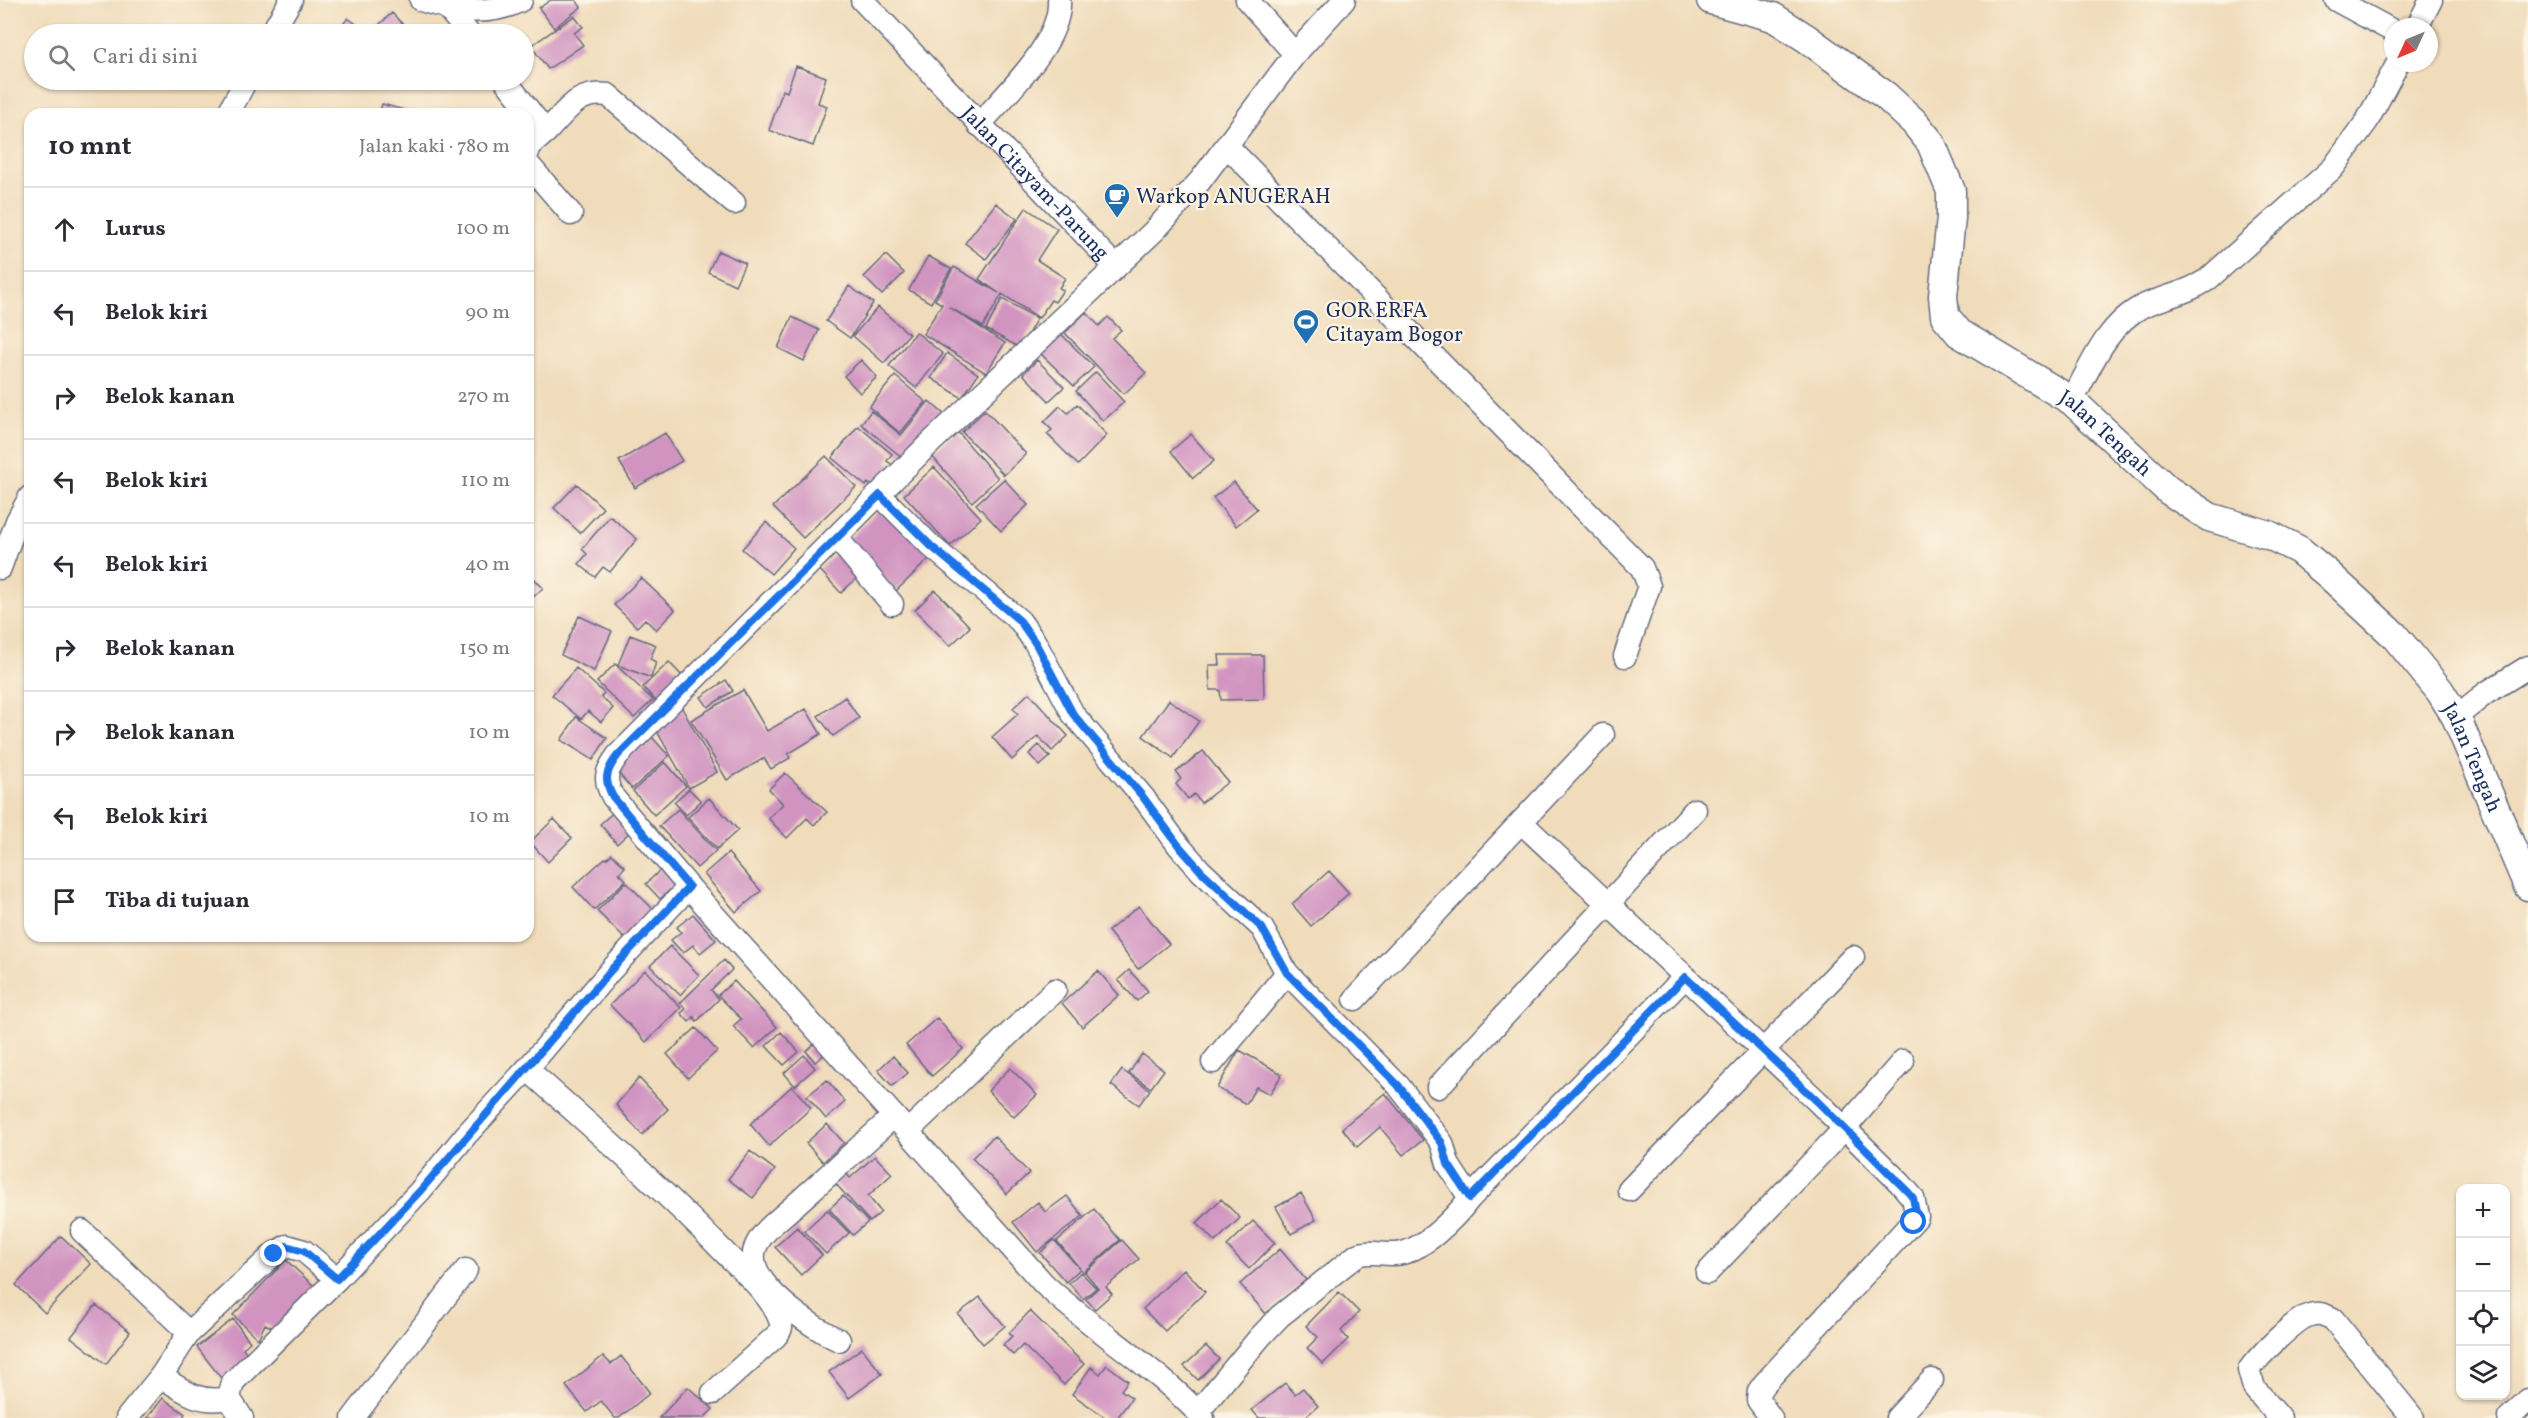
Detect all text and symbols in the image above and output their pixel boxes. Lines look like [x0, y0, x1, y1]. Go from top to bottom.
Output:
north arrow [2384, 18, 2438, 72]
search box [24, 24, 534, 90]
icon: search [45, 41, 78, 74]
text: Cari di sini [93, 42, 198, 73]
street label: Jalan Citayam-Parung [954, 100, 1115, 267]
text: 10 mnt [48, 129, 132, 165]
text: Jalan kaki · 780 m [359, 133, 510, 161]
cafe icon: Warkop ANUGERAH [1102, 181, 1132, 219]
place label: Warkop ANUGERAH [1136, 183, 1331, 212]
icon: ahead [48, 213, 81, 246]
text: Lurus [105, 214, 166, 245]
text: 100 m [456, 215, 510, 243]
icon: left [48, 297, 81, 330]
place label: GOR ERFA Citayam Bogor [1326, 297, 1463, 350]
text: Belok kiri [105, 298, 208, 329]
text: 90 m [466, 299, 510, 327]
sports icon: GOR ERFA Citayam Bogor [1291, 307, 1321, 345]
icon: right [48, 381, 81, 414]
text: Belok kanan [105, 382, 235, 413]
text: 270 m [457, 383, 510, 411]
street label: Jalan Tengah [2053, 383, 2158, 484]
icon: left [48, 465, 81, 498]
text: Belok kiri [105, 466, 208, 497]
text: 110 m [461, 467, 510, 495]
icon: left [48, 549, 81, 582]
text: Belok kiri [105, 550, 208, 581]
text: 40 m [465, 551, 510, 579]
icon: right [48, 633, 81, 666]
text: Belok kanan [105, 634, 235, 665]
text: 150 m [459, 635, 510, 663]
street label: Jalan Tengah [2434, 697, 2508, 817]
icon: right [48, 717, 81, 750]
text: Belok kanan [105, 718, 235, 749]
text: 10 m [469, 719, 510, 747]
icon: left [48, 801, 81, 834]
text: Belok kiri [105, 802, 208, 833]
text: 10 m [469, 803, 510, 831]
icon: arrive [48, 885, 81, 918]
text: Tiba di tujuan [105, 886, 250, 917]
map controls [2456, 1184, 2510, 1400]
button: + [2456, 1184, 2510, 1238]
route start [1900, 1208, 1926, 1234]
button: − [2456, 1238, 2510, 1292]
route end [260, 1240, 286, 1266]
button: locate [2456, 1292, 2510, 1346]
button: layers [2456, 1346, 2510, 1400]

